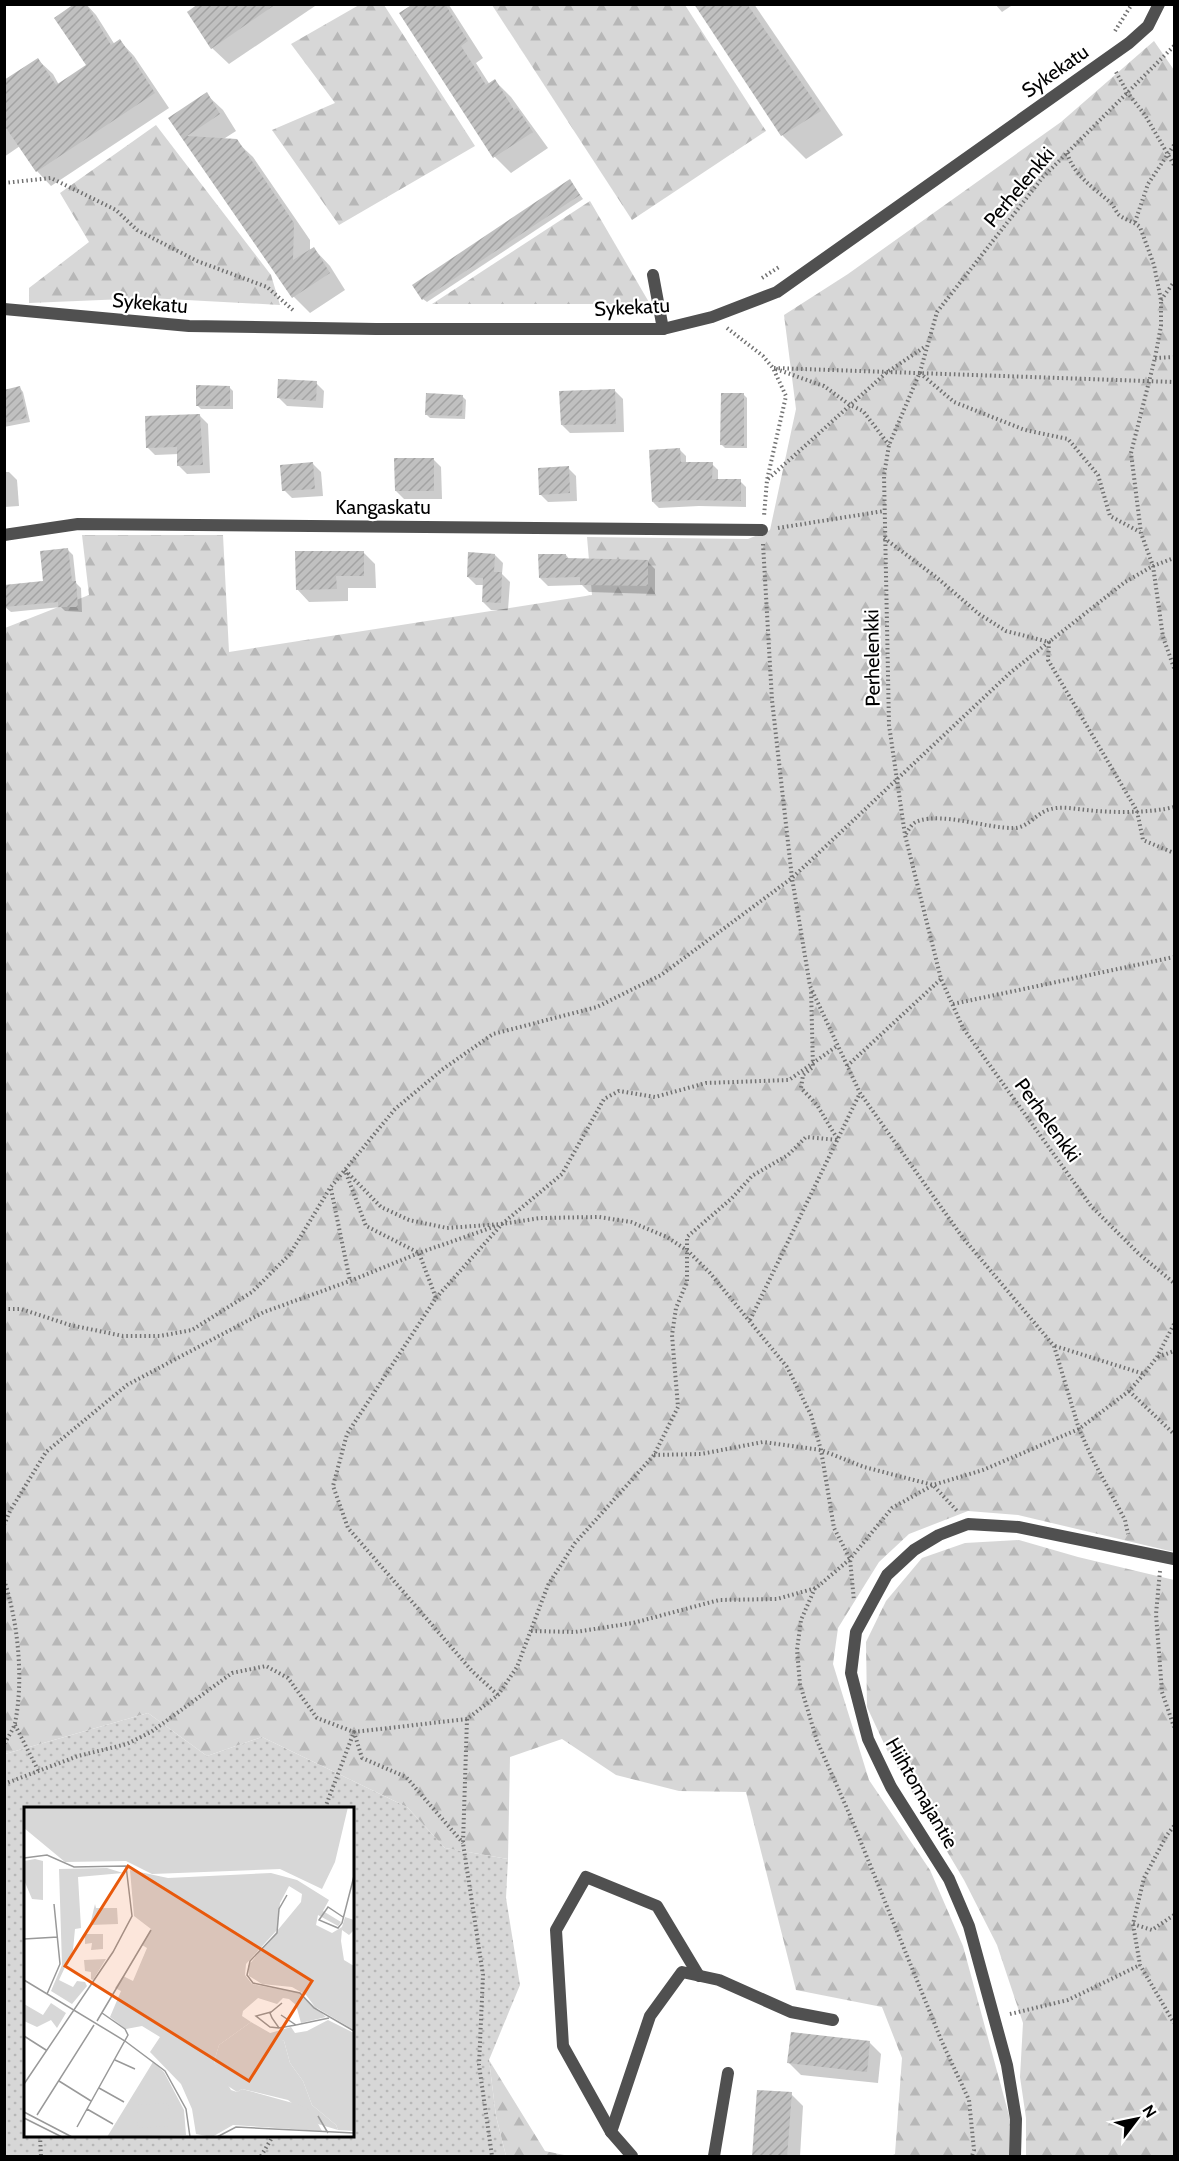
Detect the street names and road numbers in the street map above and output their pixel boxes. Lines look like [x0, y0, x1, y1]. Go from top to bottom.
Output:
street label: Sykekatu [1017, 39, 1093, 103]
street label: Perhelenkki [979, 142, 1059, 232]
street label: Sykekatu [111, 288, 189, 318]
street label: Sykekatu [594, 293, 670, 321]
street label: Kangaskatu [335, 495, 431, 519]
street label: Perhelenkki [859, 609, 885, 707]
street label: Perhelenkki [1010, 1074, 1086, 1166]
street label: Hiihtomajantie [881, 1733, 963, 1853]

